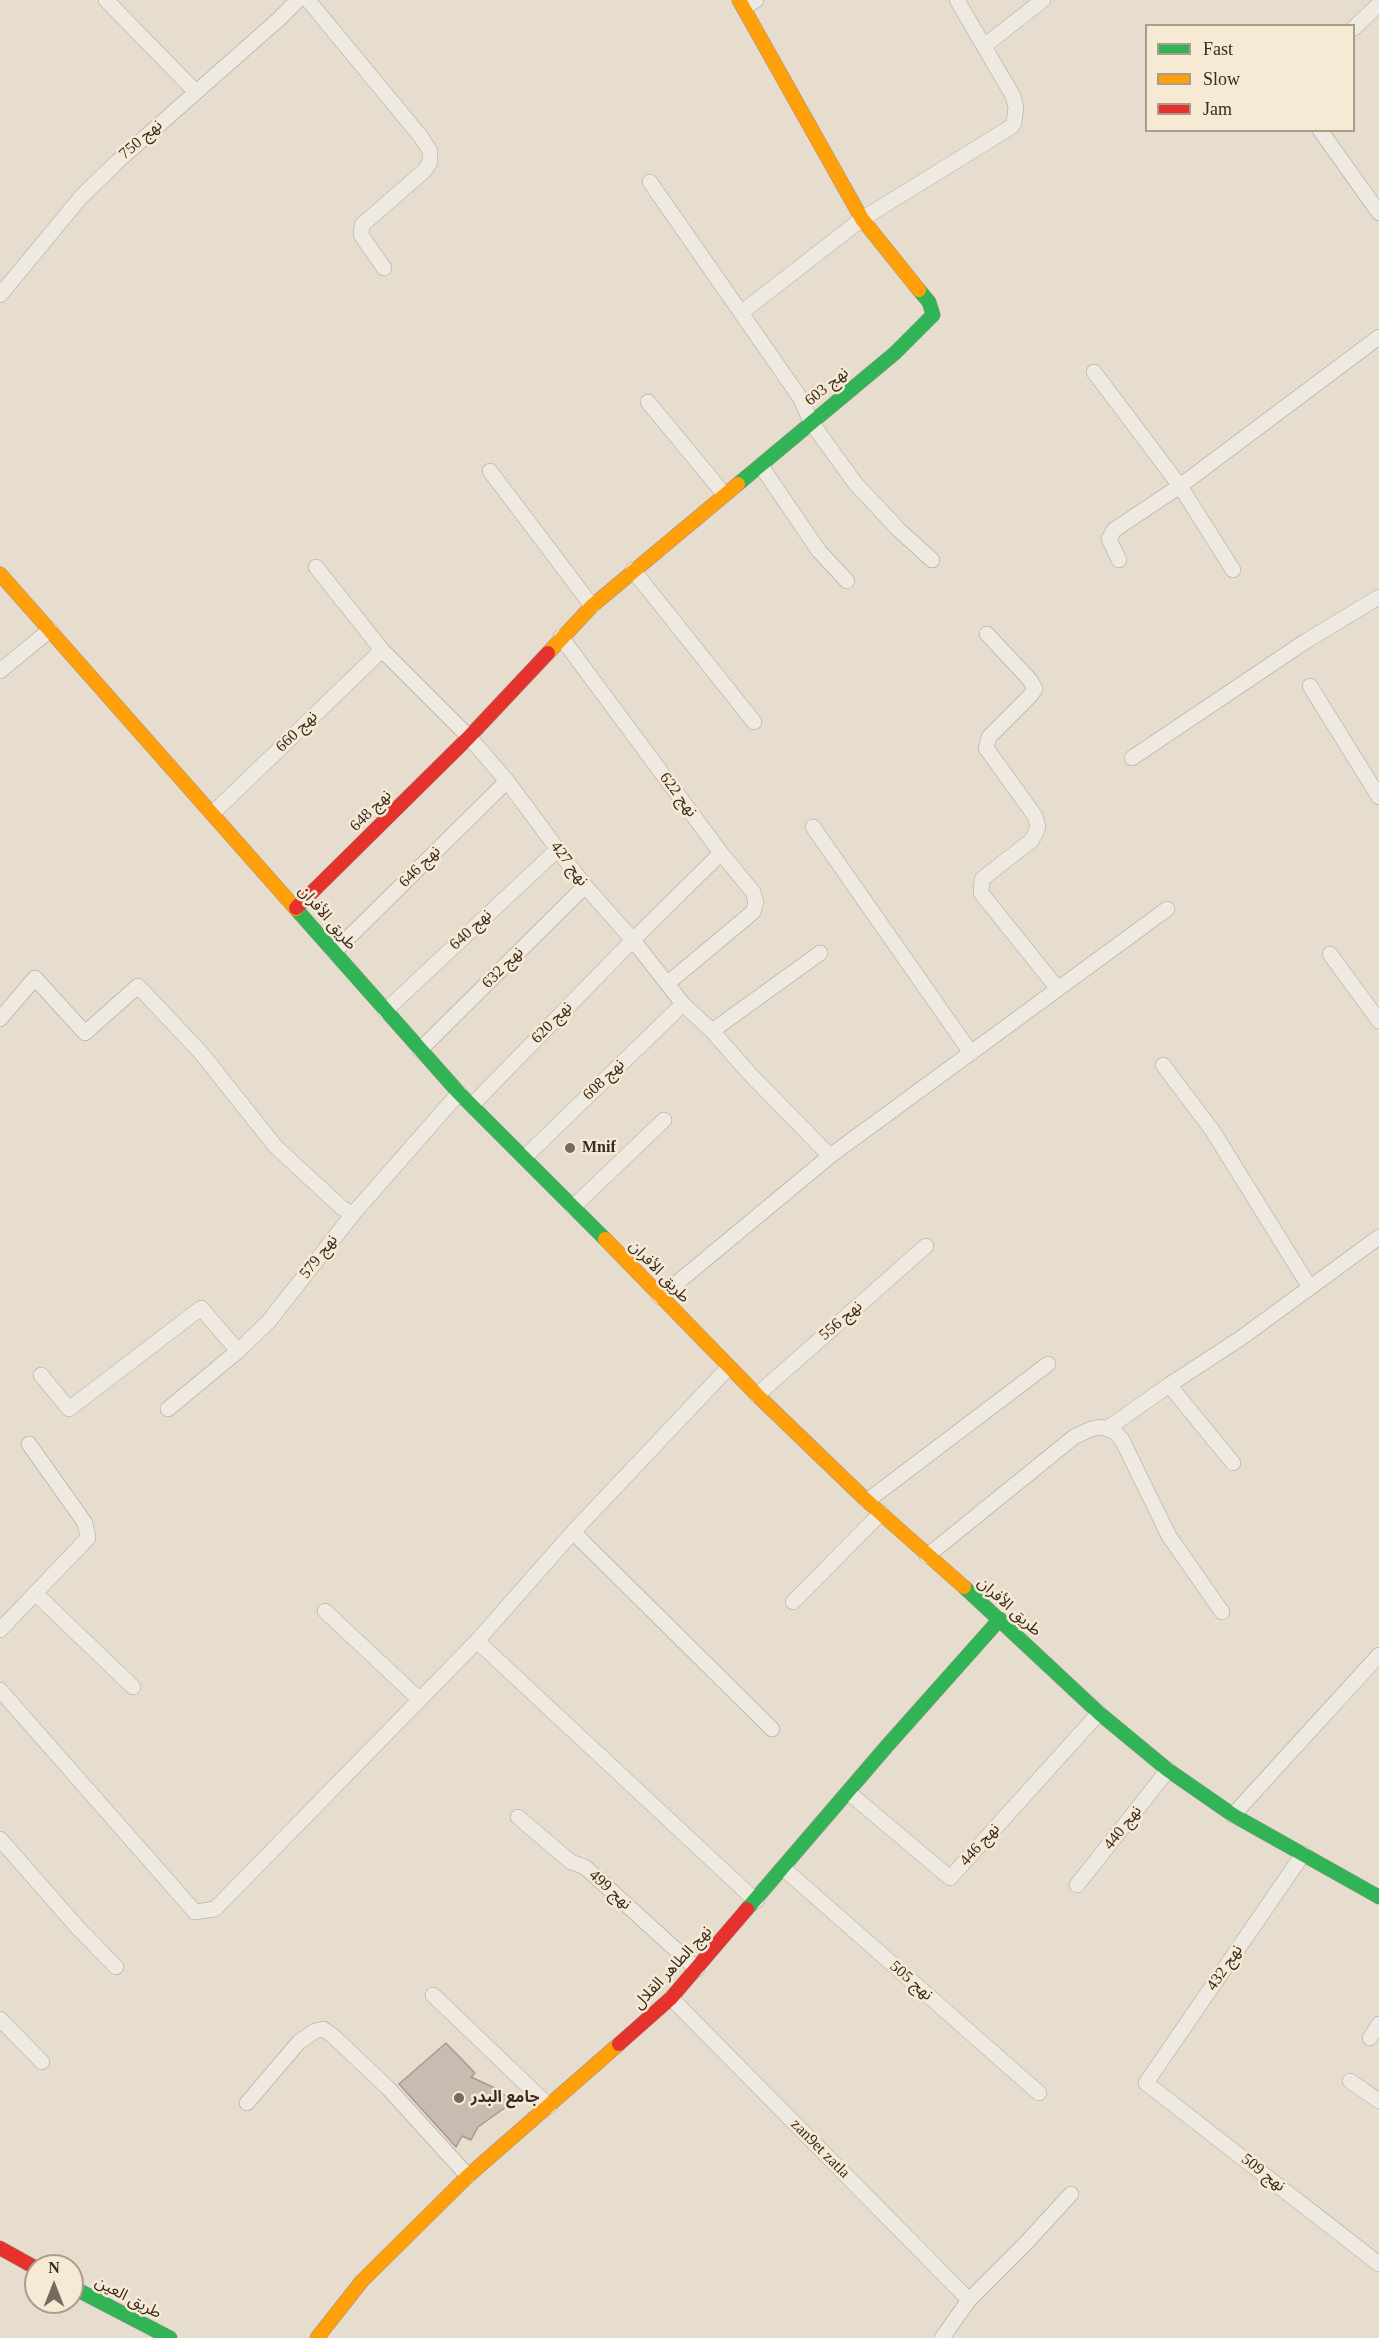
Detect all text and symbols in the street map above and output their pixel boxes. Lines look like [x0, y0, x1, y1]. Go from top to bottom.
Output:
legend [1145, 24, 1355, 132]
text: Fast [1203, 39, 1233, 59]
text: Slow [1203, 69, 1240, 89]
text: Jam [1203, 99, 1232, 119]
street label: نهج 750 [116, 116, 166, 164]
street label: نهج 603 [801, 364, 853, 410]
street label: نهج 660 [272, 707, 322, 757]
street label: نهج 622 [655, 769, 701, 821]
street label: نهج 648 [346, 786, 396, 836]
street label: نهج 427 [546, 838, 592, 890]
street label: نهج 646 [395, 842, 445, 892]
street label: طريق الأفران [294, 882, 360, 954]
street label: نهج 640 [446, 906, 496, 954]
street label: نهج 632 [478, 943, 528, 993]
street label: نهج 620 [527, 998, 577, 1048]
street label: نهج 608 [579, 1055, 629, 1105]
place label: Mnif [582, 1138, 616, 1158]
marker: Mnif [563, 1141, 577, 1155]
street label: نهج 579 [296, 1231, 342, 1283]
street label: طريق الأفران [625, 1237, 693, 1307]
street label: نهج 556 [816, 1297, 866, 1345]
street label: طريق الأفران [973, 1573, 1045, 1641]
street label: نهج 440 [1100, 1802, 1146, 1854]
street label: نهج 446 [956, 1820, 1004, 1870]
street label: نهج 499 [585, 1866, 635, 1914]
street label: نهج الطاهر القلال [630, 1922, 716, 2014]
street label: نهج 432 [1203, 1942, 1247, 1994]
street label: نهج 505 [886, 1957, 936, 2005]
place label: جامع البدر [471, 2088, 540, 2108]
marker: جامع البدر [452, 2091, 466, 2105]
street label: zan9et zatla [786, 2115, 854, 2183]
street label: نهج 509 [1237, 2150, 1289, 2196]
north arrow [24, 2254, 84, 2314]
text: N [48, 2259, 60, 2276]
street label: طريق العين [92, 2273, 164, 2323]

